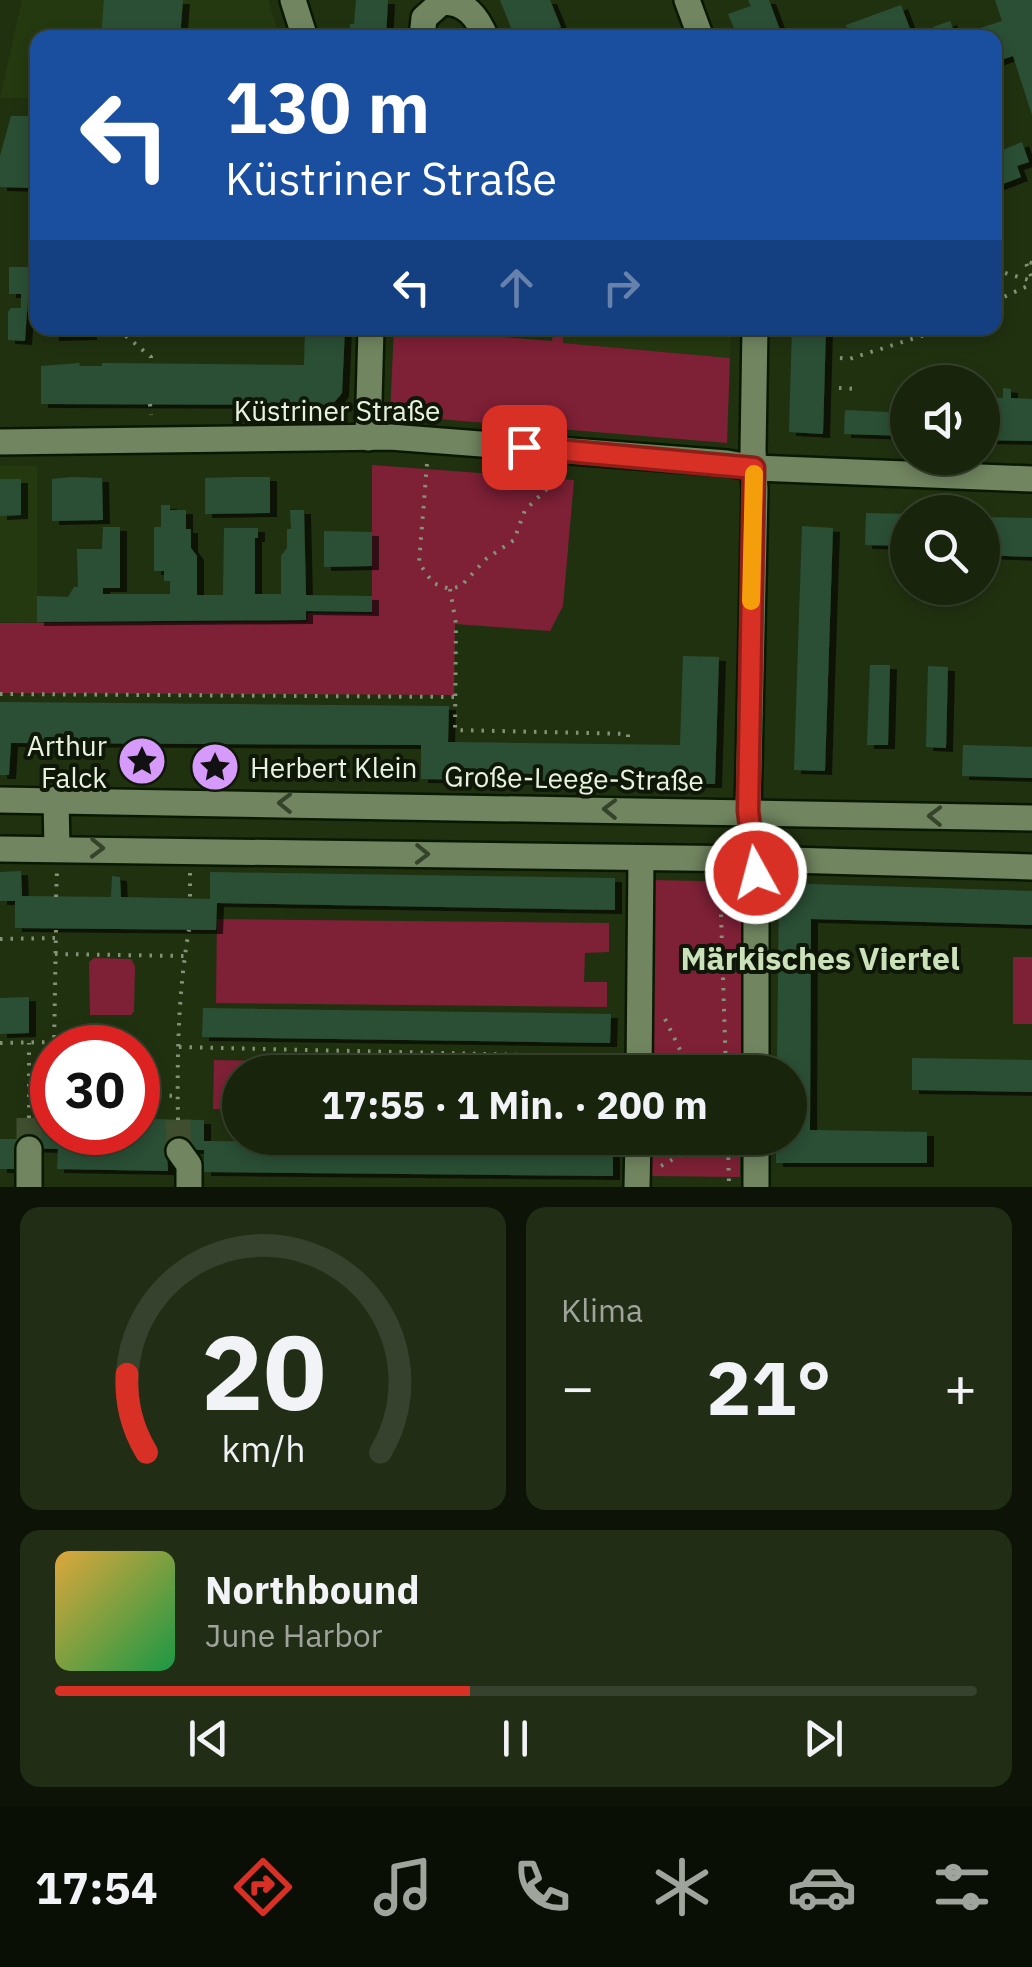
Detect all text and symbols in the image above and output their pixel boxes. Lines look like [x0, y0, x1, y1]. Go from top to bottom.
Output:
text: 130 m [225, 61, 430, 152]
icon: left [60, 70, 190, 200]
text: Küstriner Straße [225, 149, 557, 207]
icon: left [384, 260, 439, 315]
icon: ahead [489, 260, 544, 315]
icon: right [594, 260, 649, 315]
map controls [890, 365, 1000, 605]
button: sound [890, 365, 1000, 475]
street label: Küstriner Straße [234, 392, 440, 429]
pin [482, 405, 567, 490]
icon: arrive [497, 420, 552, 475]
button: search [890, 495, 1000, 605]
place label: Arthur Falck [27, 727, 107, 796]
place icon: Arthur Falck [116, 735, 168, 787]
place icon: Herbert Klein [189, 741, 241, 793]
place label: Herbert Klein [250, 749, 418, 786]
street label: Große-Leege-Straße [444, 757, 704, 799]
one-way arrow [276, 792, 292, 814]
one-way arrow [601, 798, 616, 820]
one-way arrow [926, 805, 942, 827]
position arrow [704, 821, 808, 925]
one-way arrow [90, 837, 106, 859]
one-way arrow [415, 843, 431, 864]
district label: Märkisches Viertel [680, 937, 960, 979]
speed limit sign: 30 [30, 1025, 160, 1155]
text: 17:55 · 1 Min. · 200 m [321, 1080, 708, 1129]
text: Klima [561, 1289, 643, 1331]
text: 20 [201, 1303, 325, 1439]
text: 21° [706, 1338, 832, 1436]
text: − [561, 1351, 594, 1422]
text: + [944, 1351, 977, 1422]
text: km/h [221, 1425, 305, 1472]
text: Northbound [205, 1565, 420, 1614]
text: June Harbor [205, 1614, 382, 1656]
icon: previous [181, 1711, 236, 1766]
icon: pause [488, 1711, 543, 1766]
icon: next [796, 1711, 851, 1766]
icon: directions [228, 1852, 298, 1922]
icon: music [368, 1852, 438, 1922]
icon: phone [507, 1852, 577, 1922]
icon: climate [647, 1852, 717, 1922]
icon: car [787, 1852, 857, 1922]
icon: filters [927, 1852, 997, 1922]
text: 17:54 [35, 1858, 158, 1916]

